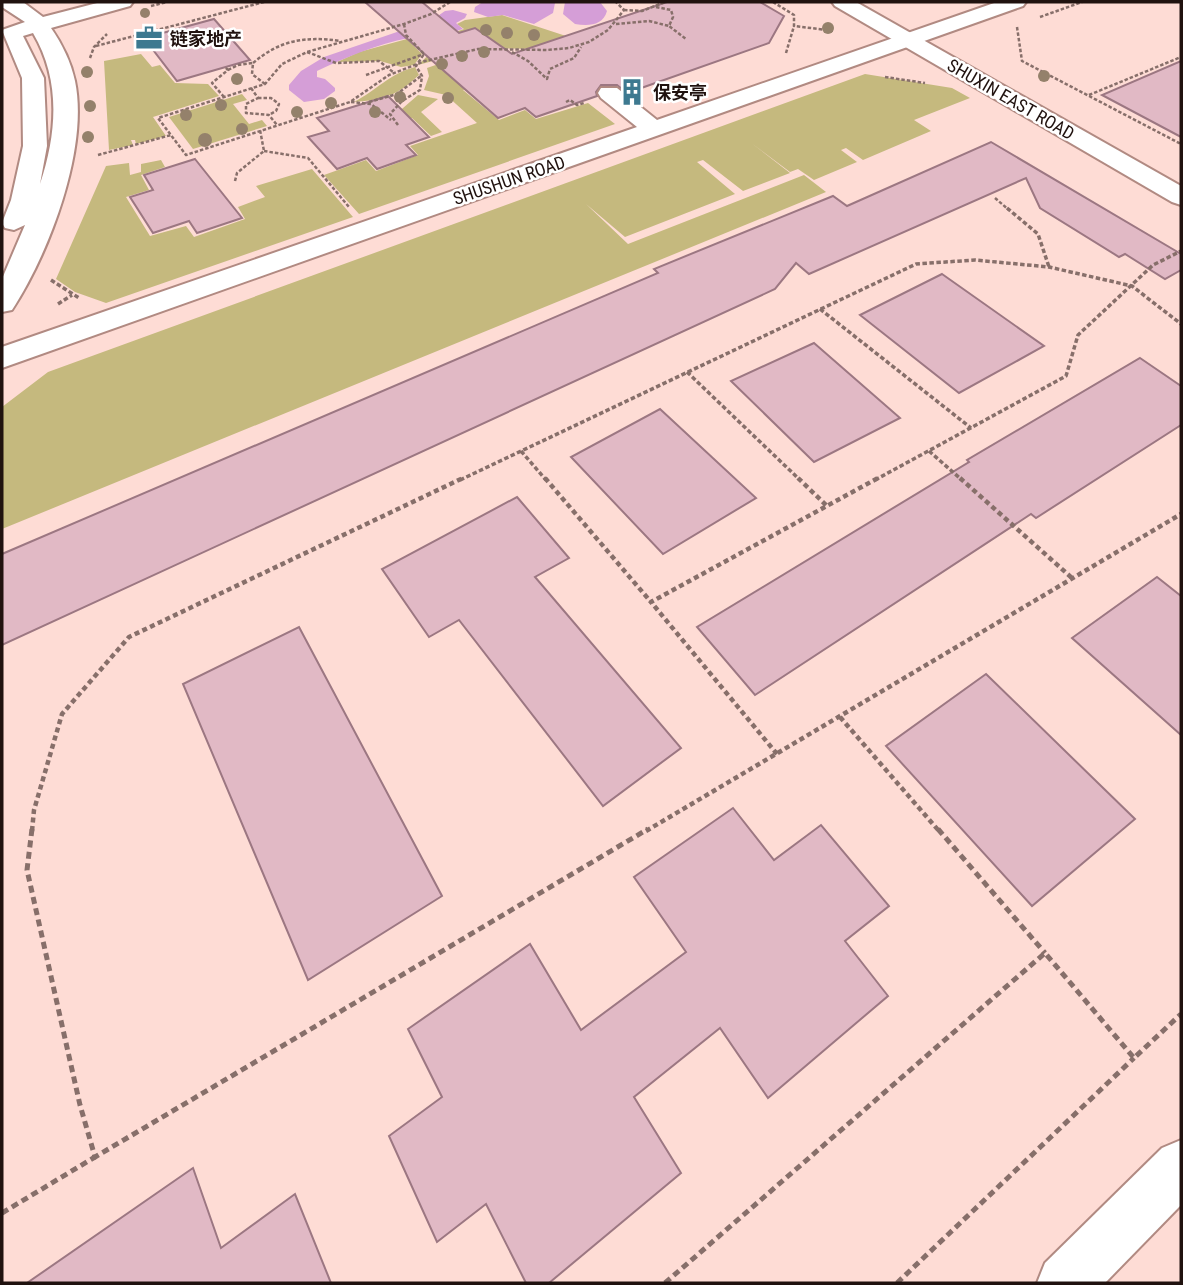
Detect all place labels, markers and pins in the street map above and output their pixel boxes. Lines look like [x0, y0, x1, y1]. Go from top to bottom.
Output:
office icon: 链家地产 [134, 23, 164, 53]
place label: 链家地产 [170, 28, 242, 49]
building icon: 保安亭 [617, 77, 647, 107]
place label: 保安亭 [653, 82, 707, 103]

